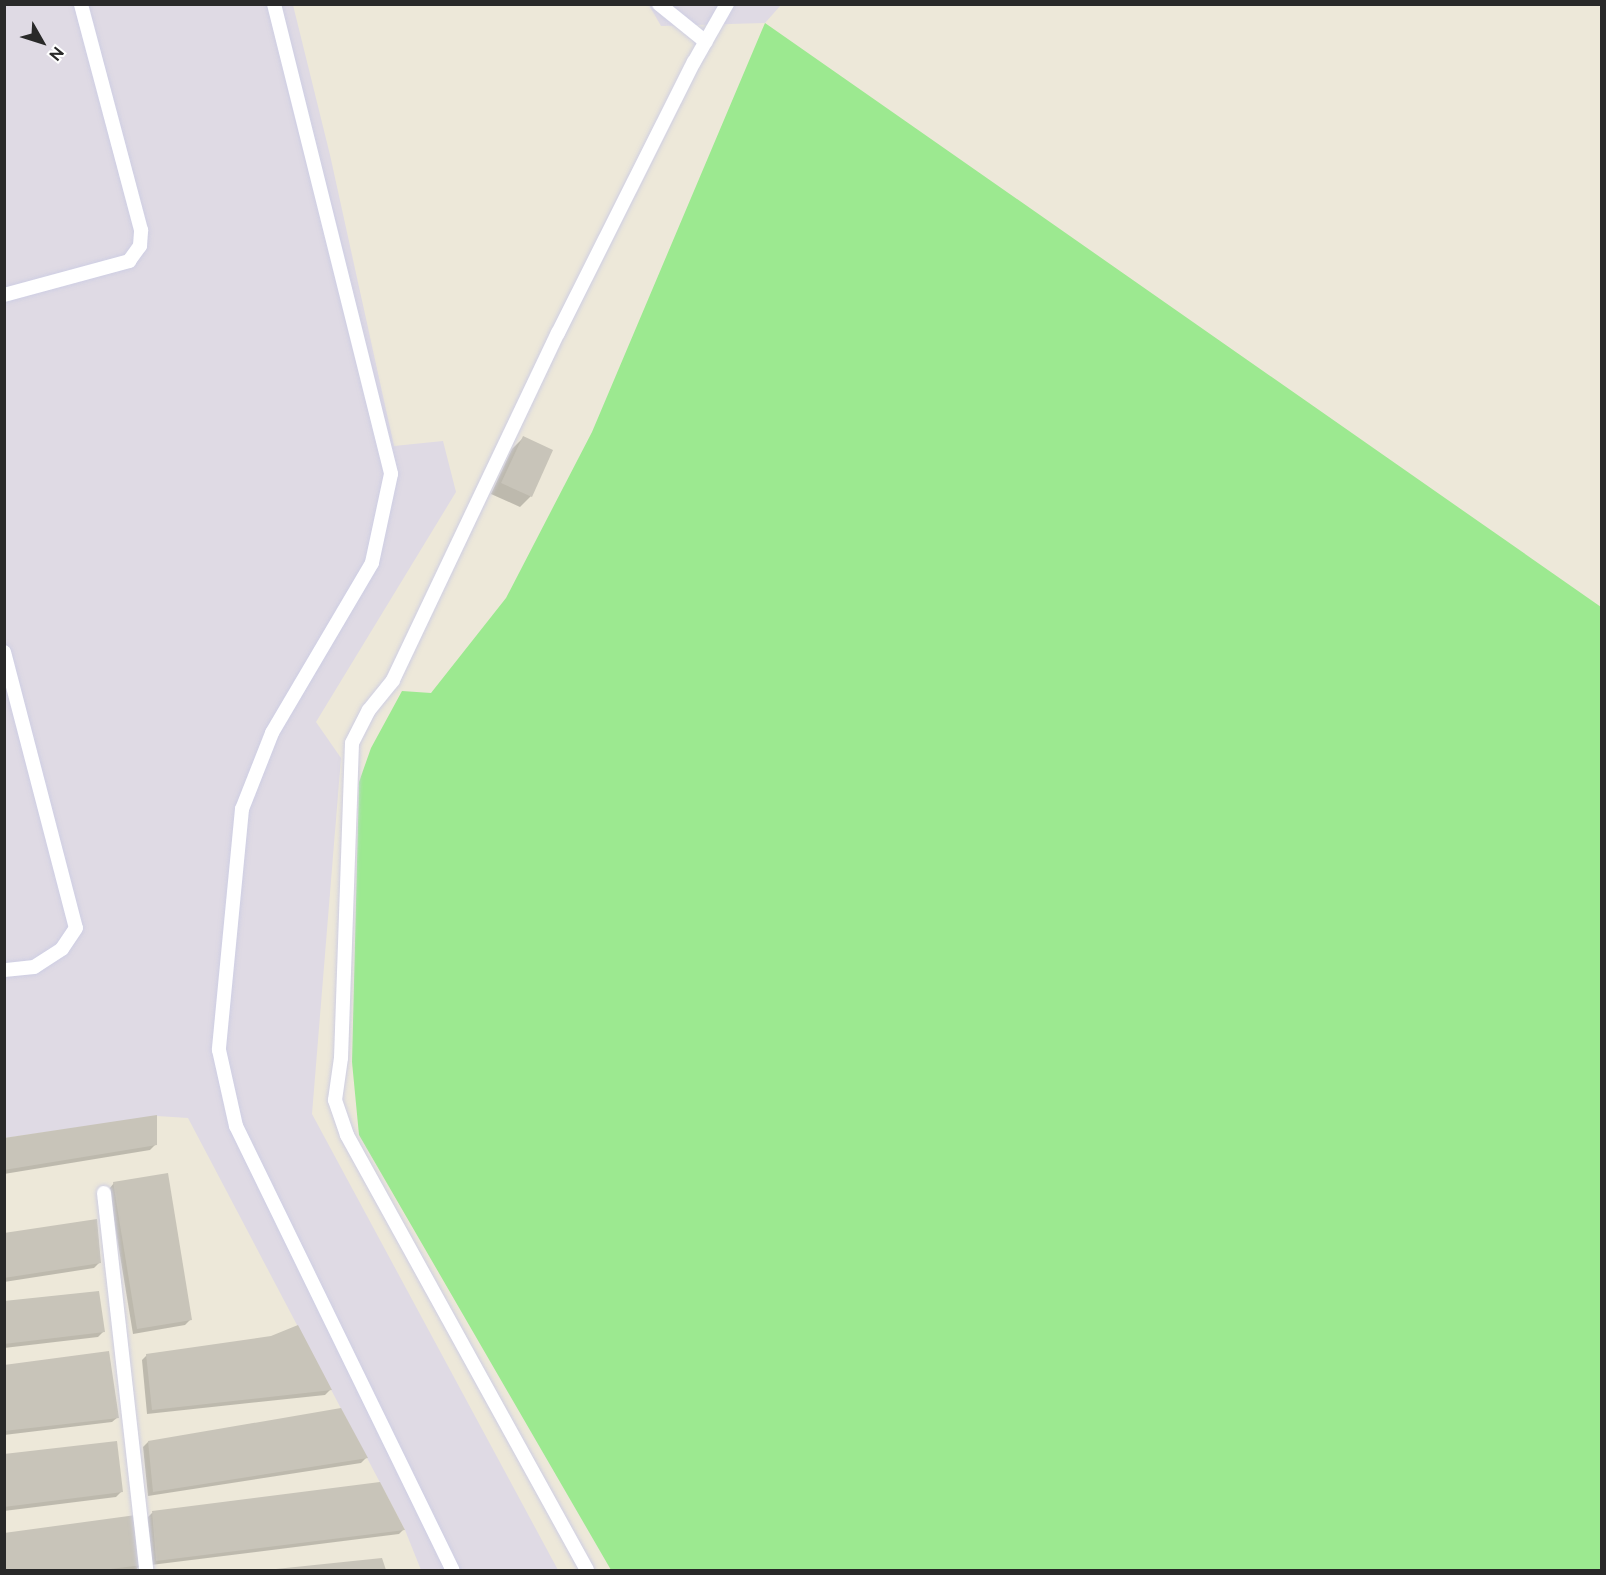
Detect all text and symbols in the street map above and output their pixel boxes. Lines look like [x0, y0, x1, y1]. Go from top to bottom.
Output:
north arrow [12, 12, 72, 72]
text: N [45, 43, 68, 64]

